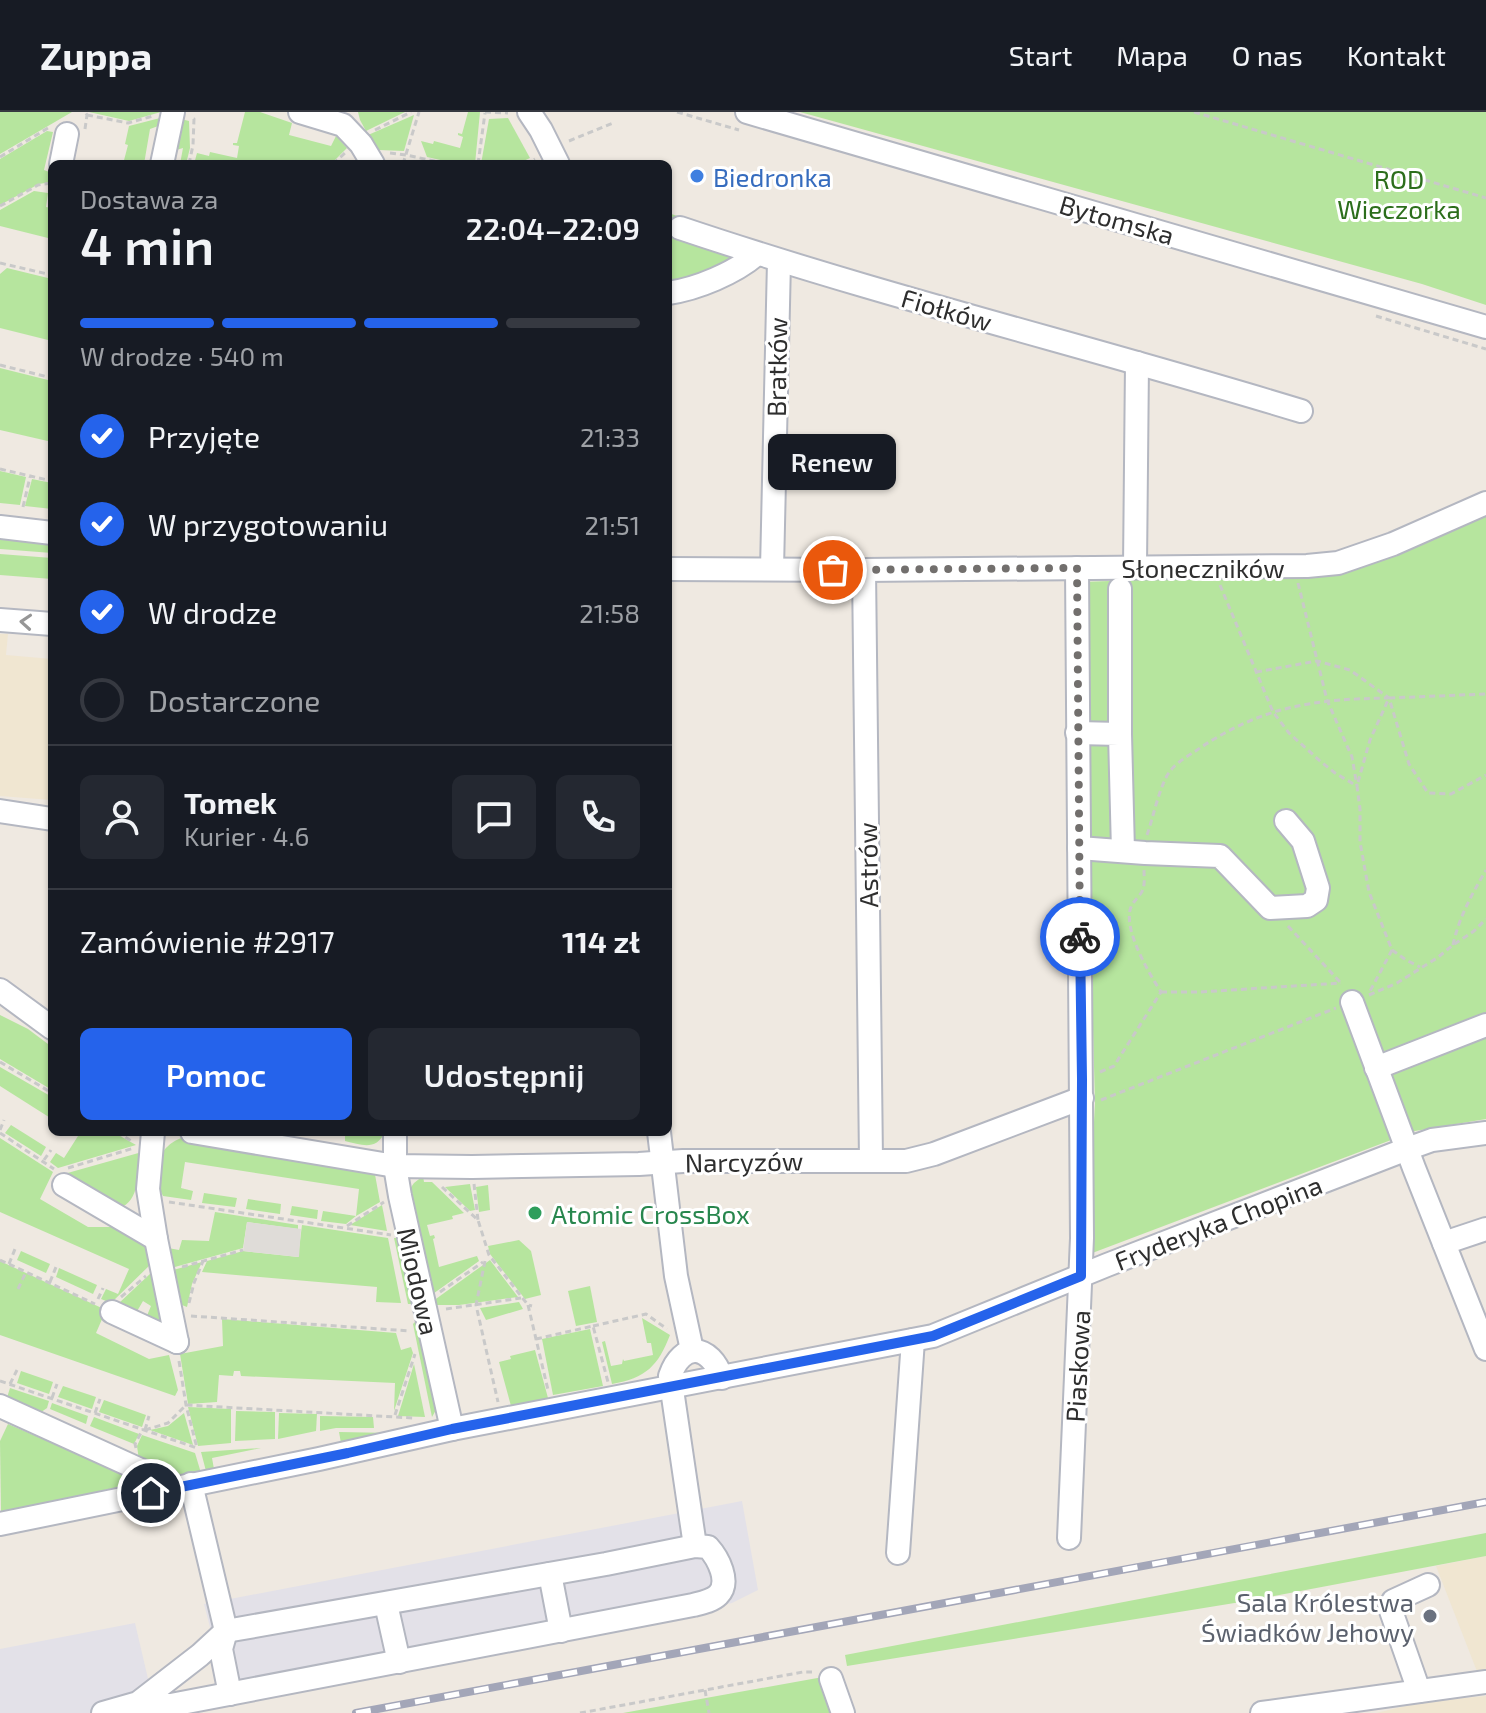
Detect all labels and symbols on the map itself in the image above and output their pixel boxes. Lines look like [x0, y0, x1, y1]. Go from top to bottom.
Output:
place label: Biedronka [713, 161, 832, 192]
park label: ROD Wieczorka [1337, 163, 1461, 224]
marker: Biedronka [688, 167, 706, 185]
street label: Bytomska [1056, 188, 1178, 250]
street label: Fiołków [898, 281, 996, 337]
street label: Bratków [760, 317, 792, 417]
callout: Renew [769, 434, 897, 490]
pin [799, 536, 867, 604]
street label: Słoneczników [1121, 552, 1285, 583]
one-way arrow [19, 614, 32, 631]
street label: Astrów [851, 822, 883, 908]
courier [1040, 897, 1120, 977]
street label: Narcyzów [684, 1144, 804, 1178]
street label: Fryderyka Chopina [1110, 1168, 1326, 1276]
place label: Atomic CrossBox [551, 1198, 750, 1229]
marker: Atomic CrossBox [526, 1204, 544, 1222]
street label: Miodowa [392, 1224, 446, 1338]
street label: Piaskowa [1059, 1309, 1095, 1423]
pin [117, 1459, 185, 1527]
place label: Sala Królestwa Świadków Jehowy [1201, 1586, 1414, 1647]
marker: Sala Królestwa Świadków Jehowy [1421, 1607, 1439, 1625]

